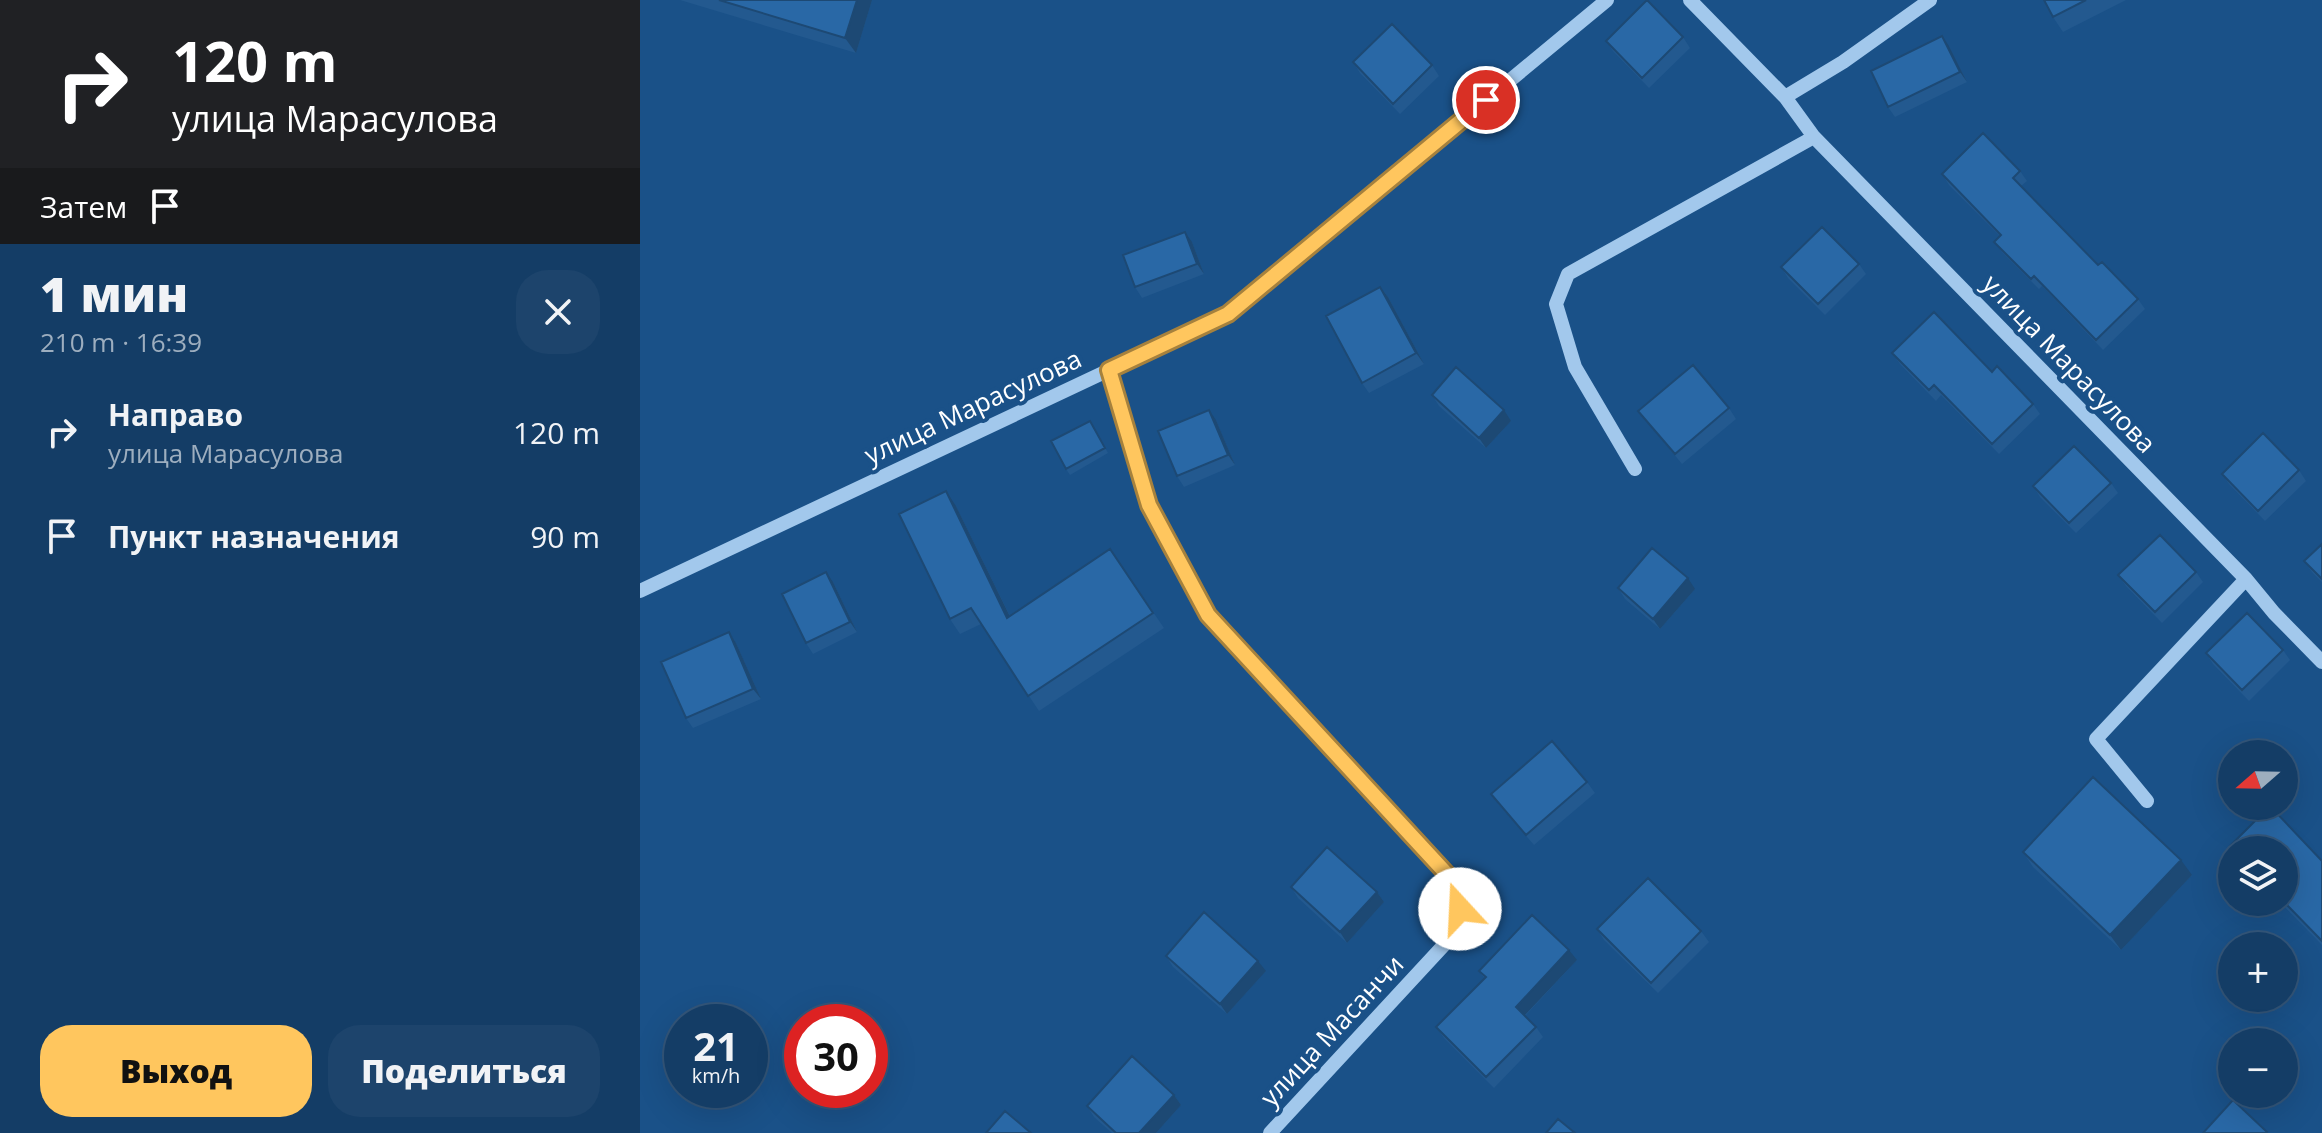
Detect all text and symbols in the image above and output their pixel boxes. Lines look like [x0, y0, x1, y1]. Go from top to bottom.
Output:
text: 120 m [172, 22, 338, 98]
icon: right [40, 32, 144, 136]
pin [1452, 66, 1520, 134]
icon: arrive [1464, 78, 1508, 122]
text: улица Марасулова [172, 94, 498, 143]
icon: arrive [143, 184, 187, 228]
text: Затем [40, 186, 127, 227]
text: 1 мин [40, 261, 188, 326]
street label: улица Марасулова [1975, 266, 2164, 461]
button: close [516, 270, 600, 354]
text: 210 m · 16:39 [40, 324, 202, 360]
street label: улица Марасулова [858, 340, 1087, 472]
text: Направо [108, 394, 243, 435]
icon: right [40, 410, 84, 454]
text: 120 m [513, 412, 600, 453]
text: улица Марасулова [108, 435, 343, 471]
icon: arrive [40, 514, 84, 558]
text: Пункт назначения [108, 516, 400, 557]
text: 90 m [530, 516, 600, 557]
north arrow [2218, 740, 2298, 820]
map controls [2218, 740, 2298, 1108]
button: layers [2218, 836, 2298, 916]
position arrow [1418, 867, 1502, 951]
button: + [2218, 932, 2298, 1012]
street label: улица Масанчи [1251, 947, 1411, 1114]
speed limit sign: 30 [784, 1004, 888, 1108]
text: 21 [693, 1018, 739, 1073]
button: Выход [40, 1025, 312, 1117]
button: Поделиться [328, 1025, 600, 1117]
button: − [2218, 1028, 2298, 1108]
text: km/h [692, 1062, 740, 1089]

